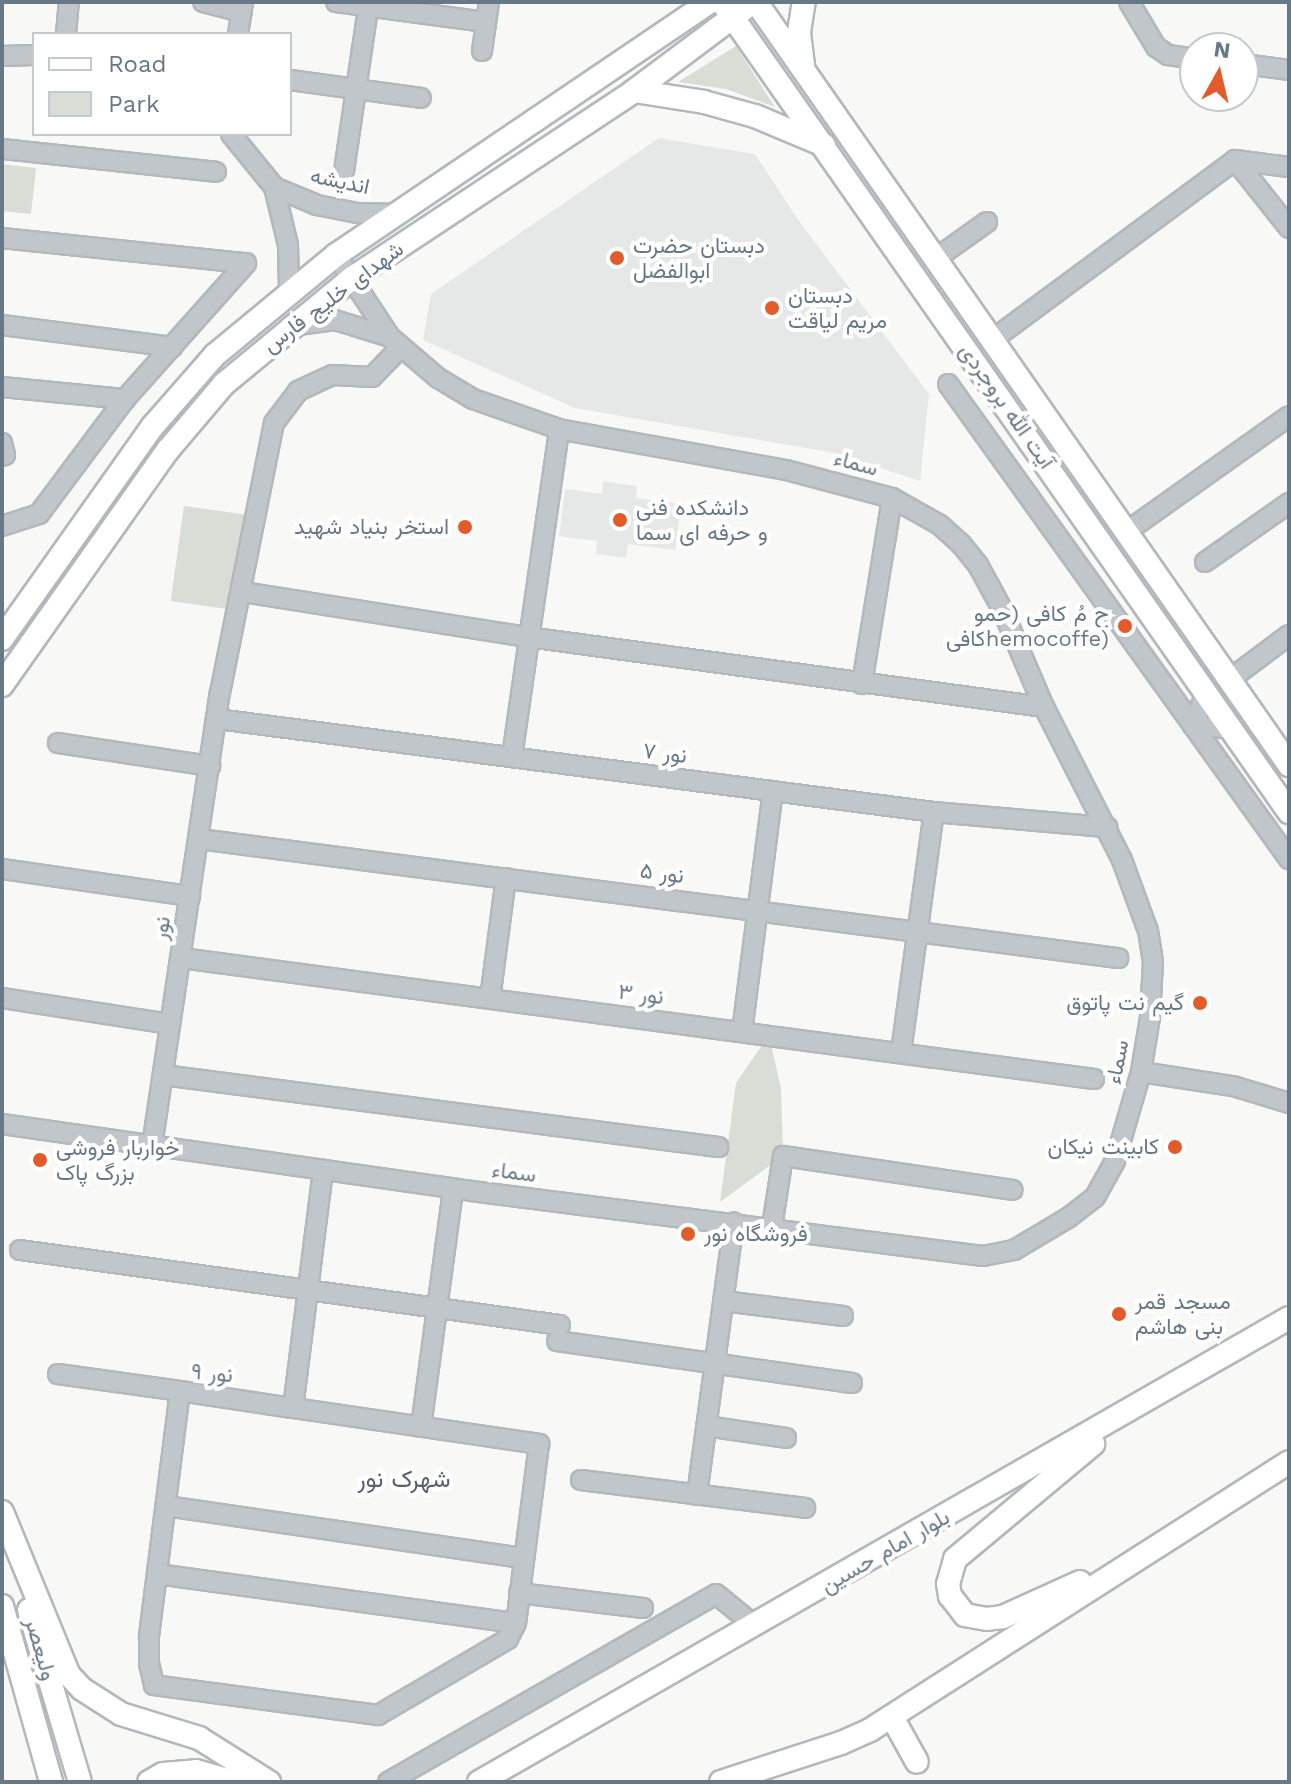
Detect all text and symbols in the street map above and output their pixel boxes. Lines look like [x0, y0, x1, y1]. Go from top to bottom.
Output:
legend [32, 32, 292, 136]
north arrow [1179, 32, 1259, 112]
text: N [1212, 36, 1232, 63]
text: Road [108, 50, 167, 78]
text: Park [108, 90, 160, 118]
street label: اندیشه [308, 162, 372, 200]
place label: دبستان حضرت ابوالفضل [633, 232, 765, 284]
street label: شهدای خلیج فارس [257, 236, 409, 358]
marker: دبستان حضرت ابوالفضل [608, 249, 626, 267]
place label: دبستان مریم لیاقت [788, 282, 887, 334]
marker: دبستان مریم لیاقت [763, 299, 781, 317]
street label: آیت الله بروجردی [954, 338, 1060, 474]
street label: سماء [831, 444, 881, 482]
place label: دانشکده فنی و حرفه ای سما [636, 494, 768, 546]
marker: دانشکده فنی و حرفه ای سما [611, 511, 629, 529]
place label: استخر بنیاد شهید [294, 514, 449, 540]
marker: استخر بنیاد شهید [456, 518, 474, 536]
place label: حِ مُ کافی (حمو کافیhemocoffe) [947, 600, 1109, 652]
marker: حِ مُ کافی (حمو کافیhemocoffe) [1116, 617, 1134, 635]
street label: نور ۷ [642, 737, 688, 769]
street label: نور ۵ [639, 857, 685, 889]
street label: نور [146, 914, 176, 942]
street label: نور ۳ [617, 978, 665, 1010]
place label: گیم نت پاتوق [1066, 990, 1184, 1016]
marker: گیم نت پاتوق [1191, 994, 1209, 1012]
street label: سماء [1100, 1038, 1134, 1086]
place label: خواربار فروشی بزرگ پاک [56, 1134, 180, 1186]
place label: کابینت نیکان [1048, 1134, 1159, 1160]
marker: کابینت نیکان [1166, 1138, 1184, 1156]
marker: خواربار فروشی بزرگ پاک [31, 1151, 49, 1169]
street label: سماء [490, 1156, 538, 1188]
place label: فروشگاه نور [704, 1221, 808, 1247]
marker: فروشگاه نور [679, 1225, 697, 1243]
place label: مسجد قمر بنی هاشم [1135, 1288, 1231, 1340]
marker: مسجد قمر بنی هاشم [1110, 1305, 1128, 1323]
street label: نور ۹ [190, 1358, 234, 1388]
district label: شهرک نور [358, 1466, 450, 1494]
street label: بلوار امام حسین [816, 1503, 954, 1599]
street label: ولیعصر [19, 1615, 63, 1683]

